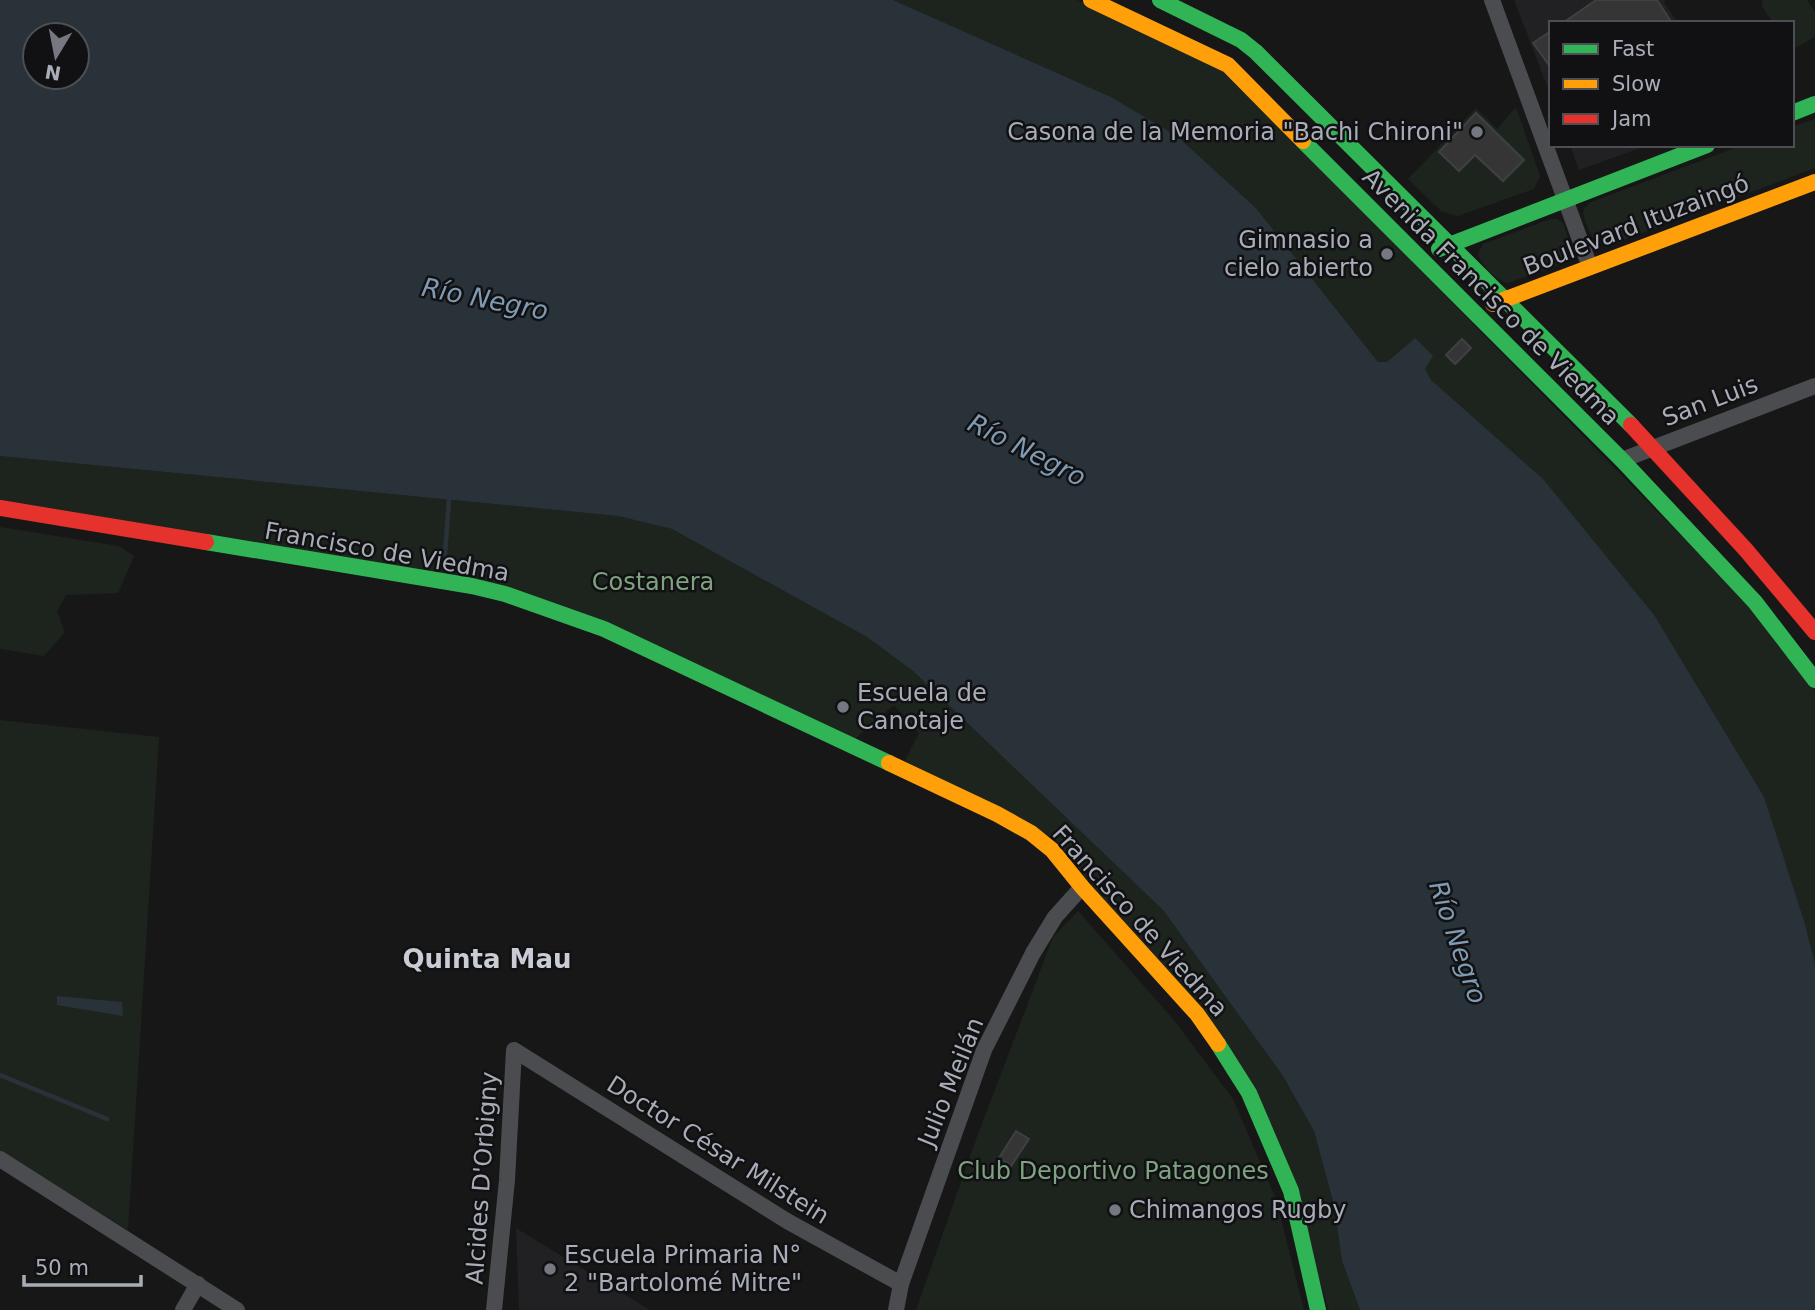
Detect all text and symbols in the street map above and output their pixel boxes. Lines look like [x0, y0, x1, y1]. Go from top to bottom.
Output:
north arrow [21, 21, 91, 91]
legend [1549, 21, 1794, 147]
text: Fast [1612, 37, 1654, 61]
text: N [43, 61, 63, 85]
text: Slow [1612, 72, 1661, 96]
text: Jam [1610, 107, 1652, 131]
place label: Casona de la Memoria "Bachi Chironi" [1007, 118, 1463, 146]
marker: Casona de la Memoria "Bachi Chironi" [1469, 124, 1485, 140]
street label: Avenida Francisco de Viedma [1357, 163, 1625, 431]
street label: Boulevard Ituzaingó [1519, 169, 1753, 281]
place label: Gimnasio a cielo abierto [1224, 226, 1373, 282]
marker: Gimnasio a cielo abierto [1379, 246, 1395, 262]
water label: Río Negro [419, 272, 551, 326]
street label: San Luis [1658, 370, 1762, 432]
water label: Río Negro [963, 408, 1091, 492]
street label: Francisco de Viedma [262, 517, 512, 587]
park label: Costanera [592, 568, 714, 596]
place label: Escuela de Canotaje [857, 679, 987, 735]
marker: Escuela de Canotaje [835, 699, 851, 715]
street label: Francisco de Viedma [1047, 819, 1233, 1023]
water label: Río Negro [1423, 877, 1493, 1007]
district label: Quinta Mau [403, 944, 572, 974]
street label: Julio Meilán [912, 1013, 990, 1152]
street label: Doctor César Milstein [602, 1070, 834, 1230]
street label: Alcides D'Orbigny [461, 1071, 503, 1285]
park label: Club Deportivo Patagones [957, 1157, 1269, 1185]
place label: Chimangos Rugby [1129, 1196, 1346, 1224]
marker: Chimangos Rugby [1107, 1202, 1123, 1218]
place label: Escuela Primaria N° 2 "Bartolomé Mitre" [564, 1241, 802, 1297]
scale bar [24, 1244, 142, 1288]
text: 50 m [35, 1256, 89, 1280]
marker: Escuela Primaria N° 2 "Bartolomé Mitre" [542, 1261, 558, 1277]

